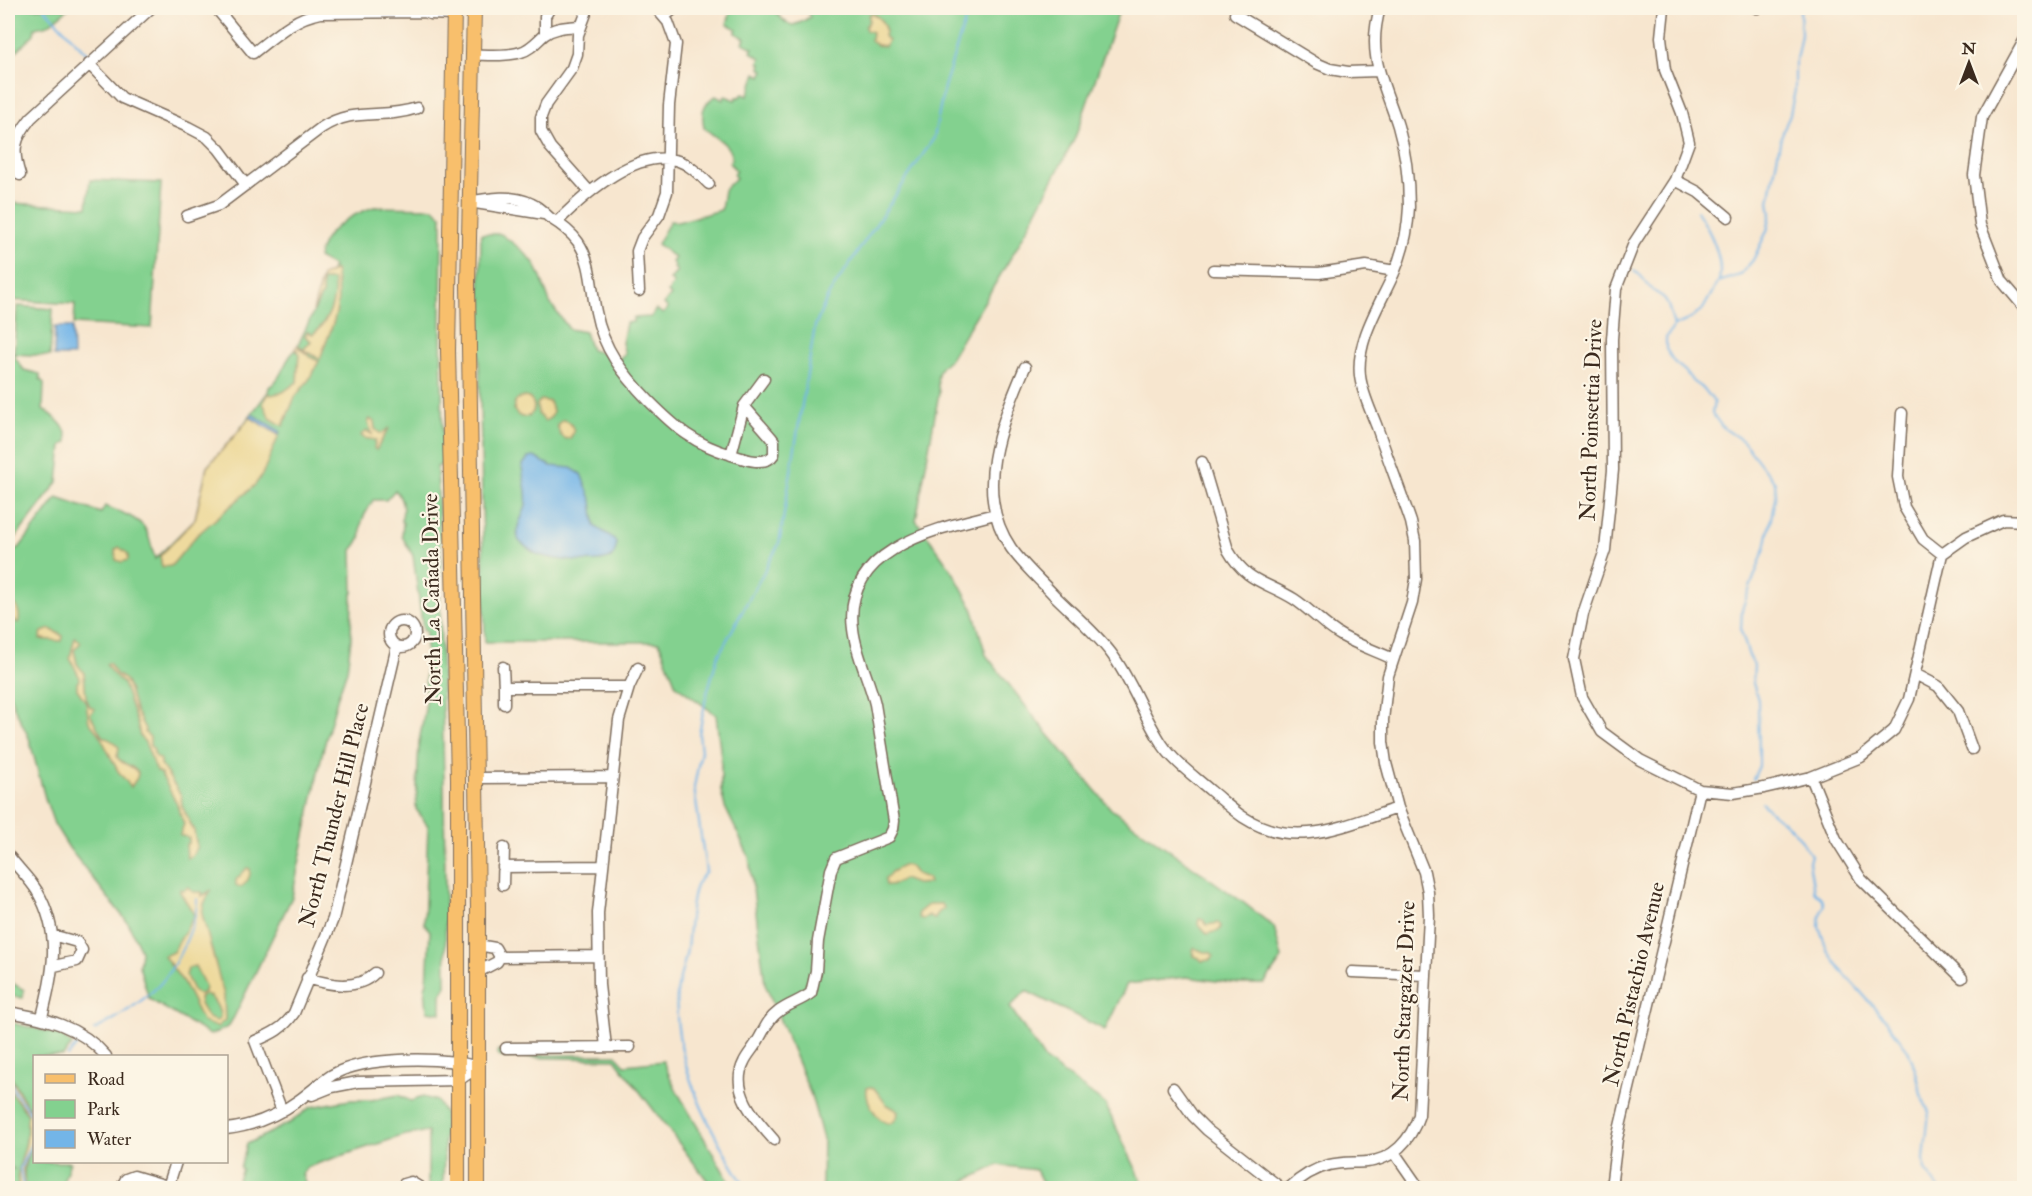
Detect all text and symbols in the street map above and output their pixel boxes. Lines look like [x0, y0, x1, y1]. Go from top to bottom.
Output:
north arrow [1939, 33, 1999, 93]
text: N [1961, 39, 1977, 59]
street label: North Poinsettia Drive [1573, 318, 1609, 522]
street label: North La Cañada Drive [416, 493, 448, 705]
street label: North Thunder Hill Place [293, 700, 375, 930]
street label: North Pistachio Avenue [1597, 879, 1671, 1089]
street label: North Stargazer Drive [1387, 900, 1421, 1102]
legend [33, 1055, 228, 1163]
text: Road [87, 1068, 125, 1091]
text: Park [87, 1098, 120, 1121]
text: Water [86, 1128, 131, 1151]

